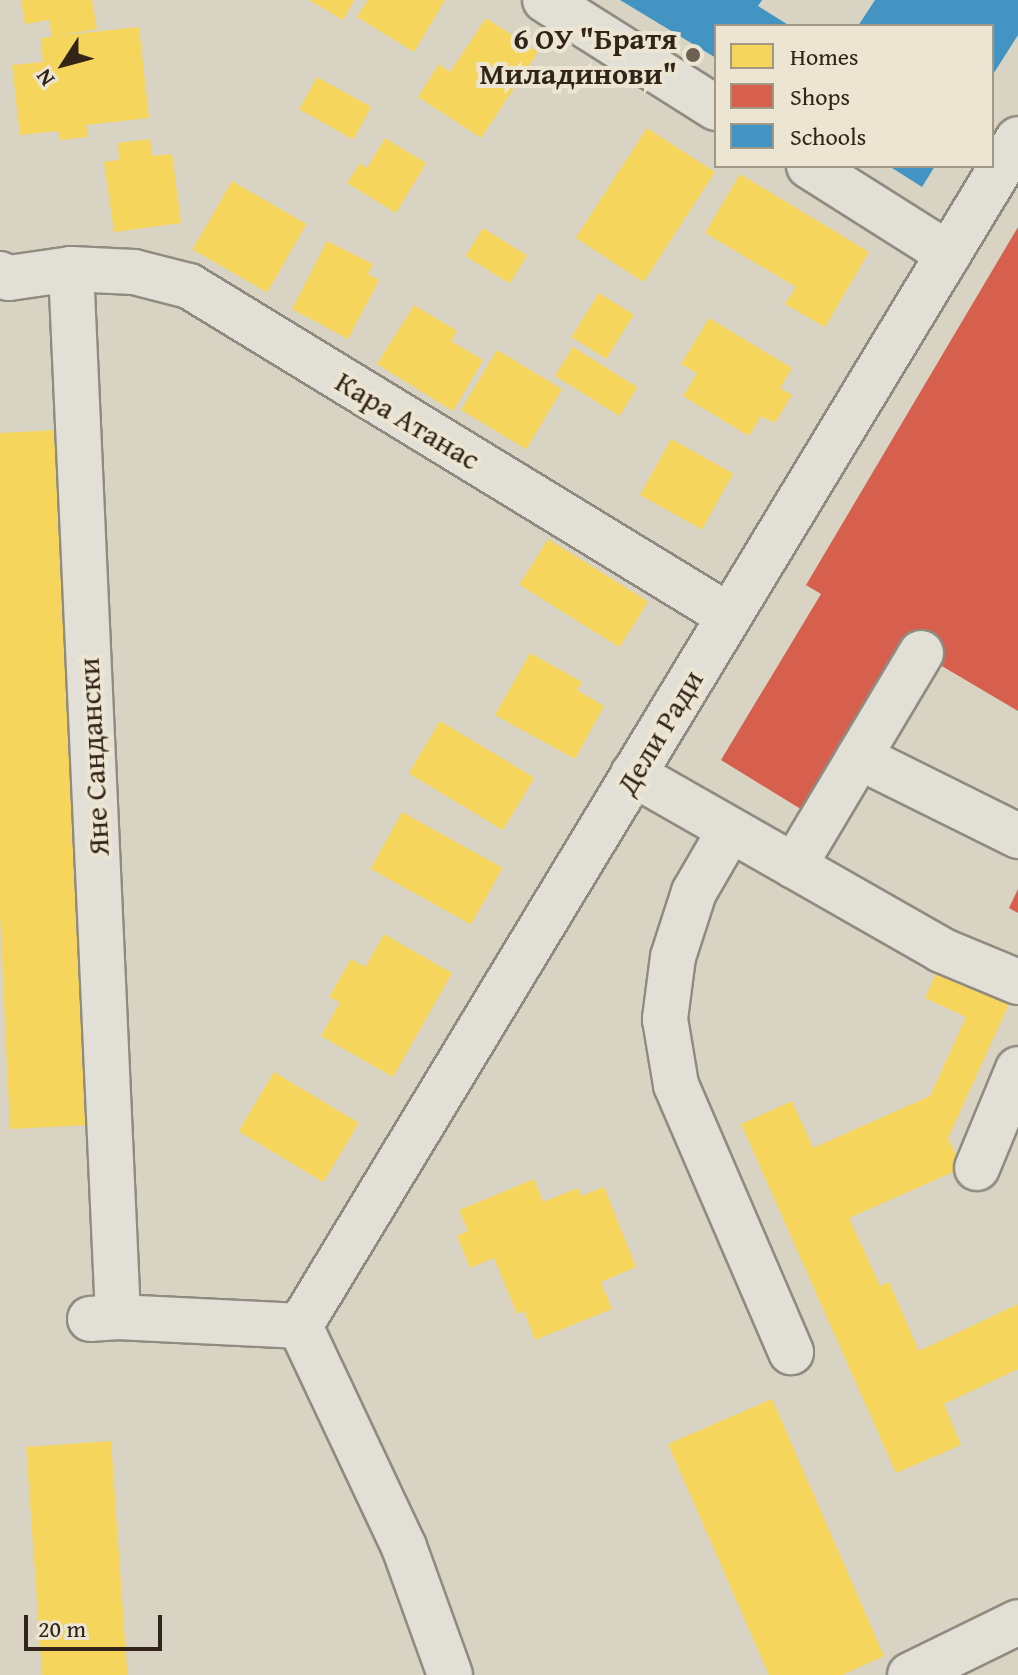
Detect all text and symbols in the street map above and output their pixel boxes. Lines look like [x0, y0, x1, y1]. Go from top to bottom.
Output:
place label: 6 ОУ "Братя Миладинови" [479, 20, 677, 90]
north arrow [24, 24, 104, 104]
legend [714, 24, 994, 168]
text: Homes [790, 39, 859, 74]
marker: 6 ОУ "Братя Миладинови" [684, 46, 702, 64]
text: N [27, 63, 62, 93]
text: Shops [790, 79, 850, 114]
text: Schools [790, 119, 866, 154]
street label: Кара Атанас [329, 363, 487, 477]
street label: Яне Сандански [70, 657, 116, 857]
street label: Дели Ради [608, 663, 710, 801]
scale bar [28, 1599, 166, 1649]
text: 20 m [38, 1611, 86, 1646]

